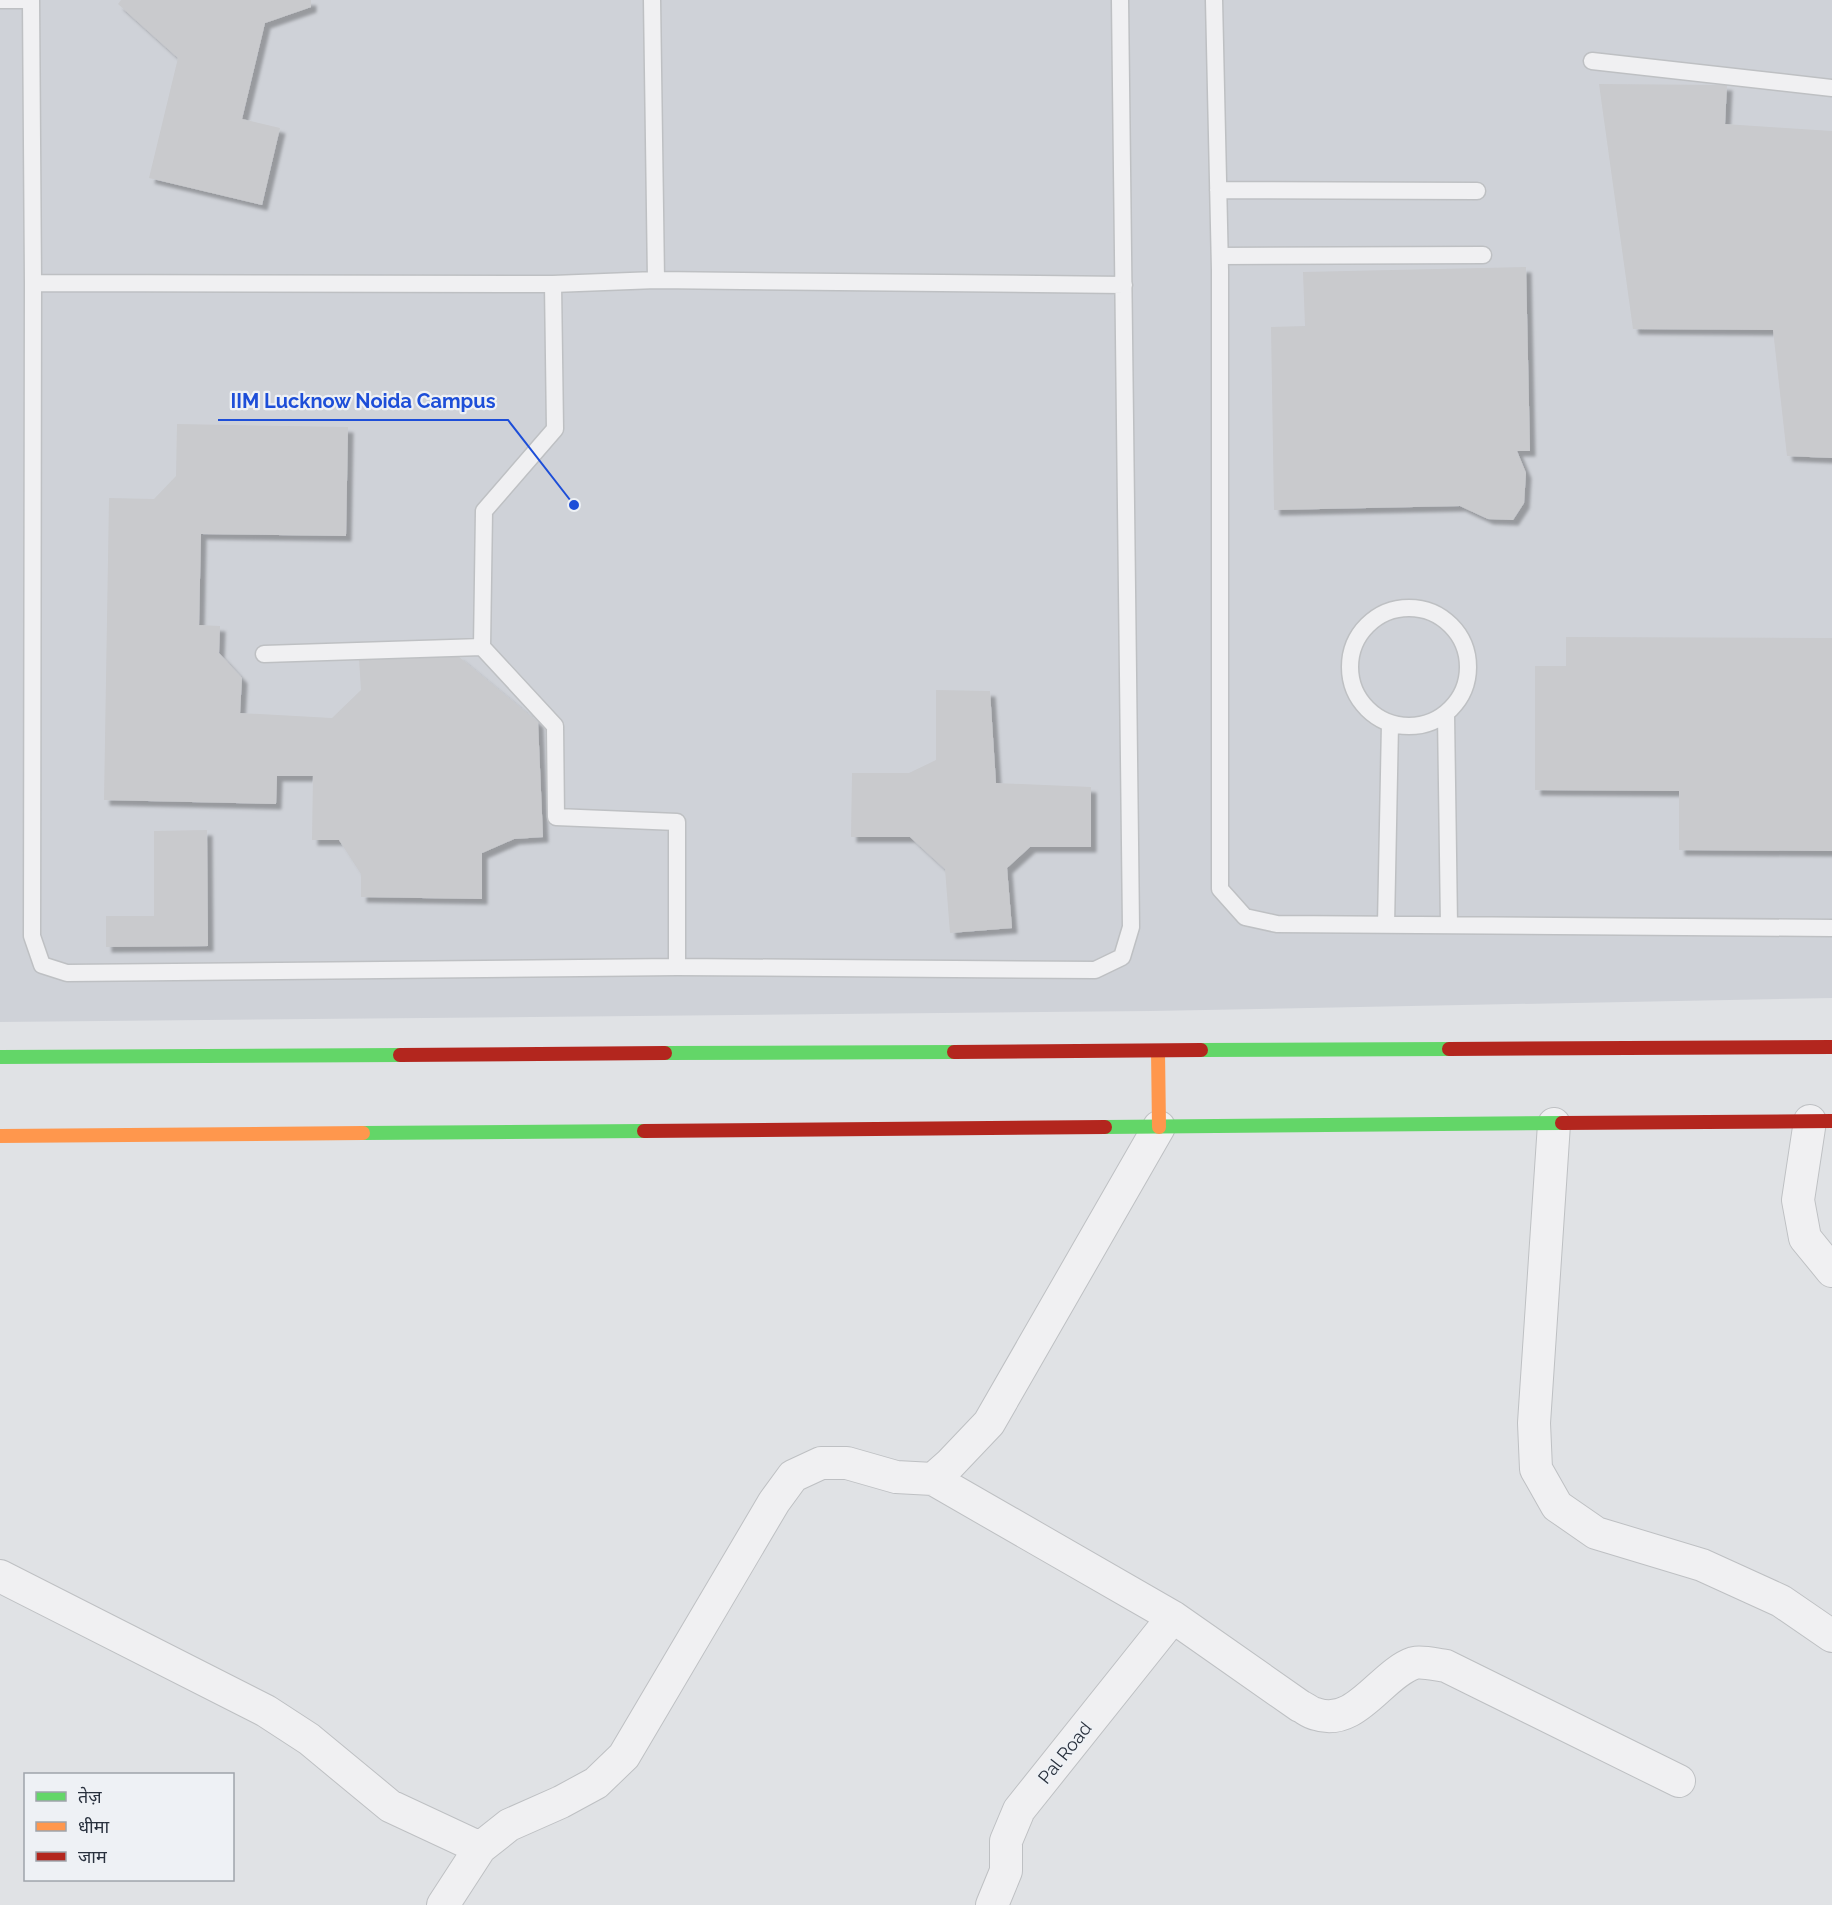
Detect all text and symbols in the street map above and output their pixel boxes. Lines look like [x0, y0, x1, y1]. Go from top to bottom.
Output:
callout: IIM Lucknow Noida Campus [218, 382, 508, 420]
text: IIM Lucknow Noida Campus [230, 389, 496, 413]
street label: Pal Road [1033, 1718, 1096, 1788]
legend [24, 1773, 234, 1881]
text: तेज़ [78, 1786, 102, 1807]
text: धीमा [78, 1816, 109, 1837]
text: जाम [78, 1846, 108, 1867]

